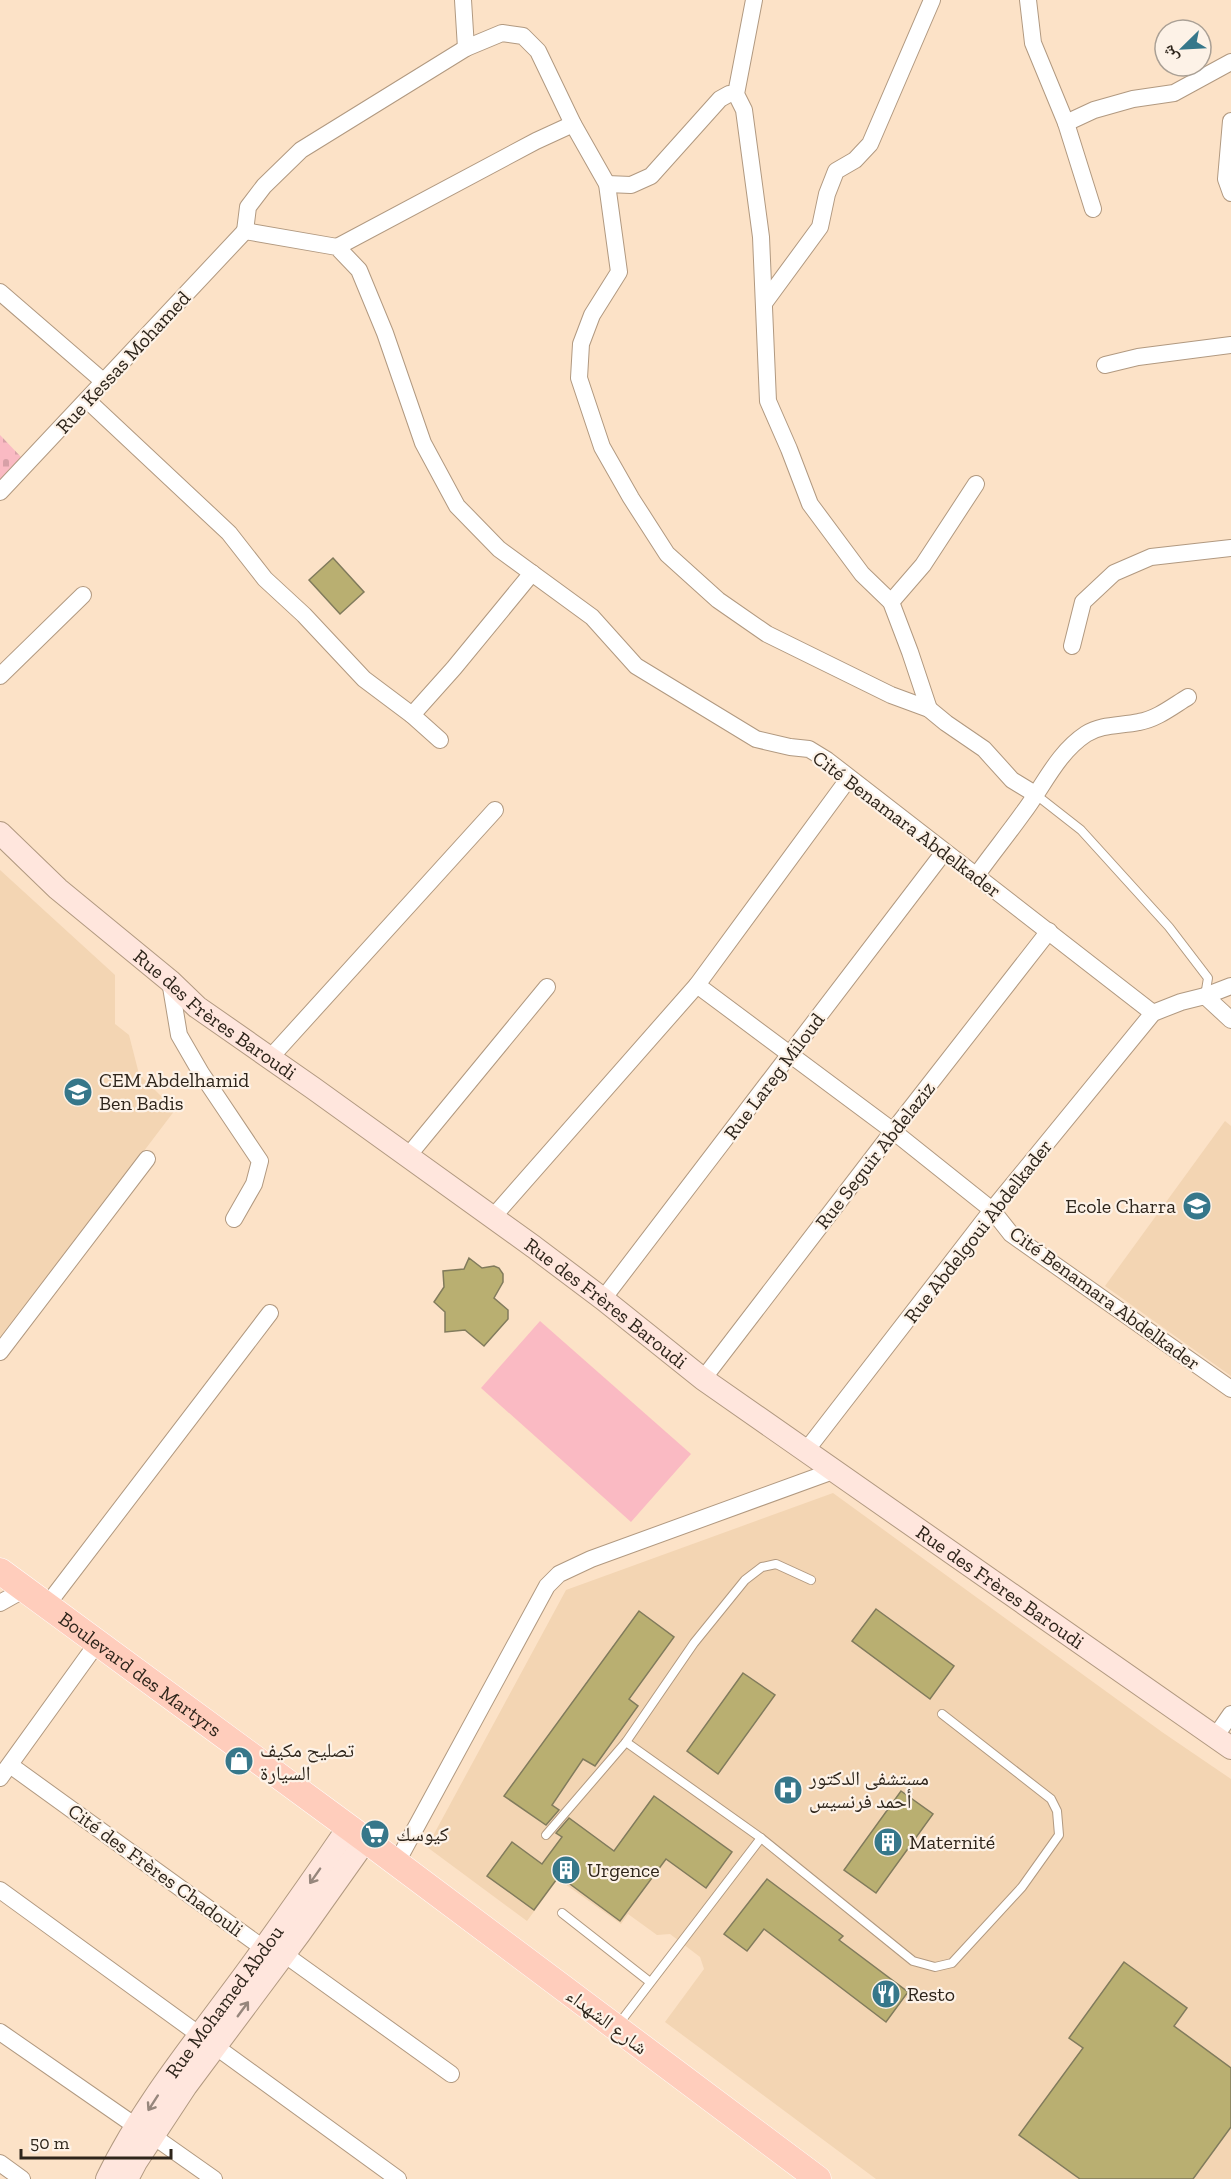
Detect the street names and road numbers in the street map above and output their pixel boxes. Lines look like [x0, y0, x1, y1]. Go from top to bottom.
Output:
street label: Rue Kessas Mohamed [51, 286, 195, 438]
street label: Cité Benamara Abdelkader [808, 745, 1006, 903]
street label: Rue des Frères Baroudi [129, 944, 302, 1085]
street label: Rue Lareg Miloud [719, 1008, 829, 1144]
street label: Rue Seguir Abdelaziz [810, 1076, 940, 1234]
street label: Rue Abdelgoui Abdelkader [899, 1134, 1057, 1328]
street label: Cité Benamara Abdelkader [1005, 1221, 1205, 1375]
street label: Rue des Frères Baroudi [520, 1232, 692, 1374]
street label: Rue des Frères Baroudi [912, 1520, 1089, 1654]
street label: Boulevard des Martyrs [54, 1606, 226, 1742]
street label: Cité des Frères Chadouli [64, 1798, 249, 1942]
street label: Rue Mohamed Abdou [160, 1921, 288, 2082]
street label: شارع الشهداء [561, 1983, 652, 2060]

